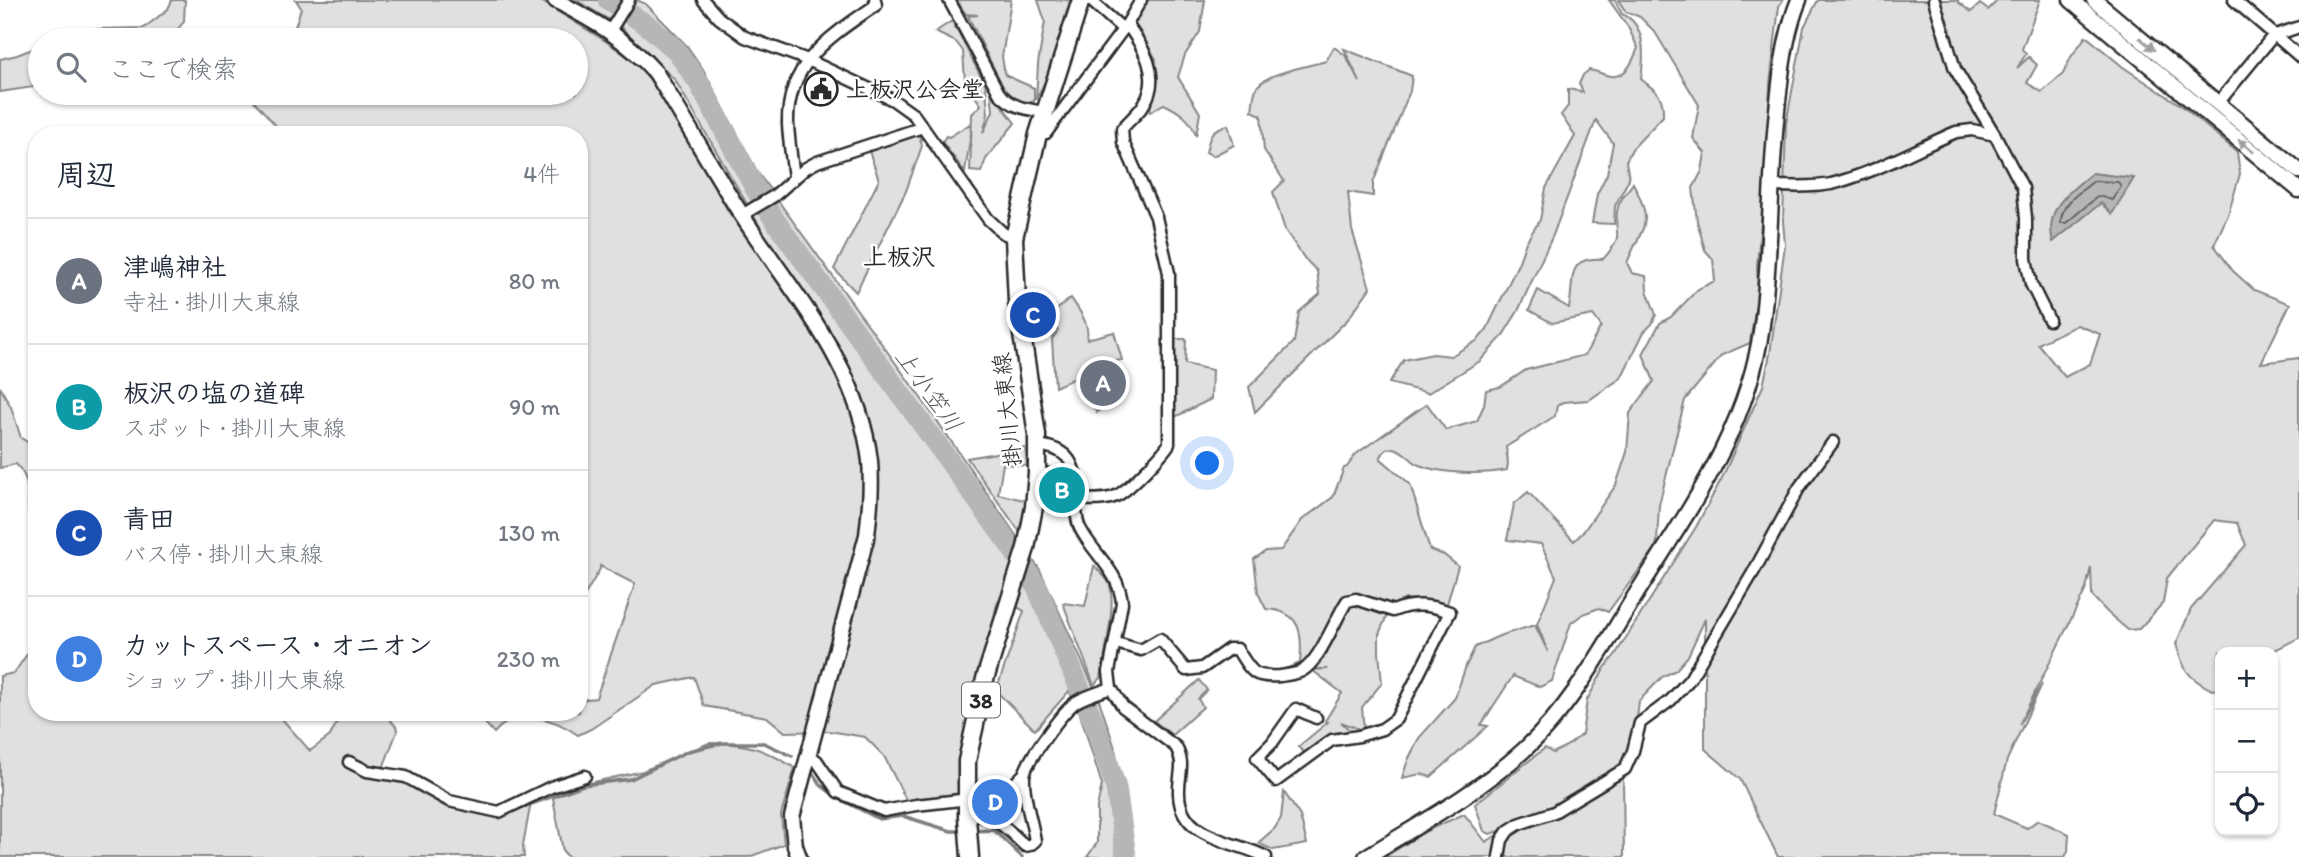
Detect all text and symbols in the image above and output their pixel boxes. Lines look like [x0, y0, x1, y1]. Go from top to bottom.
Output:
search box [28, 28, 588, 105]
one-way arrow [2137, 36, 2155, 51]
icon: search [52, 48, 90, 86]
text: ここで検索 [108, 53, 238, 85]
public building icon: 上板沢公会堂 [802, 70, 840, 108]
place label: 上板沢公会堂 [846, 75, 984, 103]
one-way arrow [2238, 139, 2255, 154]
text: 周辺 [56, 156, 116, 193]
text: 4件 [523, 160, 560, 188]
district label: 上板沢 [863, 242, 935, 271]
text: 津嶋神社 [123, 251, 227, 283]
text: A [72, 267, 86, 295]
text: 80 m [509, 267, 560, 295]
text: 寺社 · 掛川大東線 [123, 288, 300, 316]
pin: C [1010, 289, 1056, 341]
water label: 上小笠川 [889, 343, 969, 437]
street label: 掛川大東線 [987, 351, 1027, 469]
pin: A [1080, 357, 1126, 409]
text: 板沢の塩の道碑 [123, 377, 305, 409]
text: B [72, 393, 86, 421]
text: 90 m [509, 393, 560, 421]
text: スポット · 掛川大東線 [123, 414, 346, 442]
your location [1190, 446, 1224, 480]
pin: B [1039, 464, 1085, 516]
text: 青田 [123, 503, 175, 535]
text: C [72, 519, 86, 547]
text: 130 m [498, 519, 560, 547]
text: バス停 · 掛川大東線 [123, 540, 323, 568]
text: カットスペース・オニオン [123, 629, 433, 661]
text: D [71, 645, 87, 673]
text: 230 m [497, 645, 560, 673]
map controls [2215, 647, 2278, 836]
button: + [2215, 647, 2278, 710]
text: ショップ · 掛川大東線 [123, 666, 345, 694]
road number: 38 [962, 682, 1000, 718]
button: − [2215, 710, 2278, 773]
button: locate [2215, 773, 2278, 836]
pin: D [972, 776, 1018, 828]

